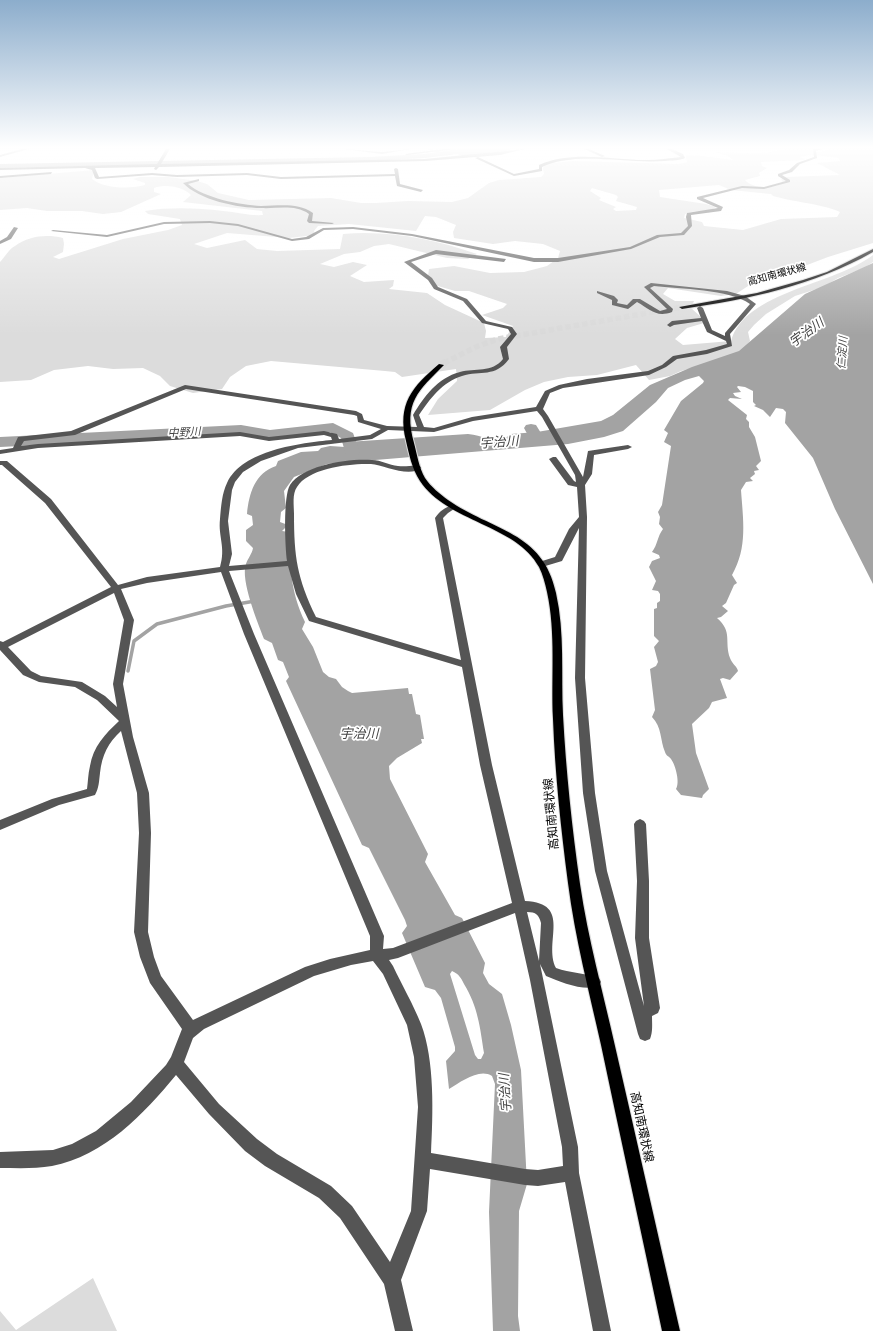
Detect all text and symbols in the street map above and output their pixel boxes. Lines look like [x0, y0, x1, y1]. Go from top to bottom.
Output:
street label: 高知南環状線 [746, 261, 808, 289]
water label: 宇治川 [787, 315, 827, 351]
water label: 仁淀川 [835, 336, 851, 370]
water label: 中野川 [167, 426, 201, 440]
water label: 宇治川 [479, 434, 519, 452]
water label: 宇治川 [340, 727, 378, 743]
street label: 高知南環状線 [542, 778, 562, 850]
water label: 宇治川 [497, 1073, 515, 1113]
street label: 高知南環状線 [626, 1090, 656, 1164]

